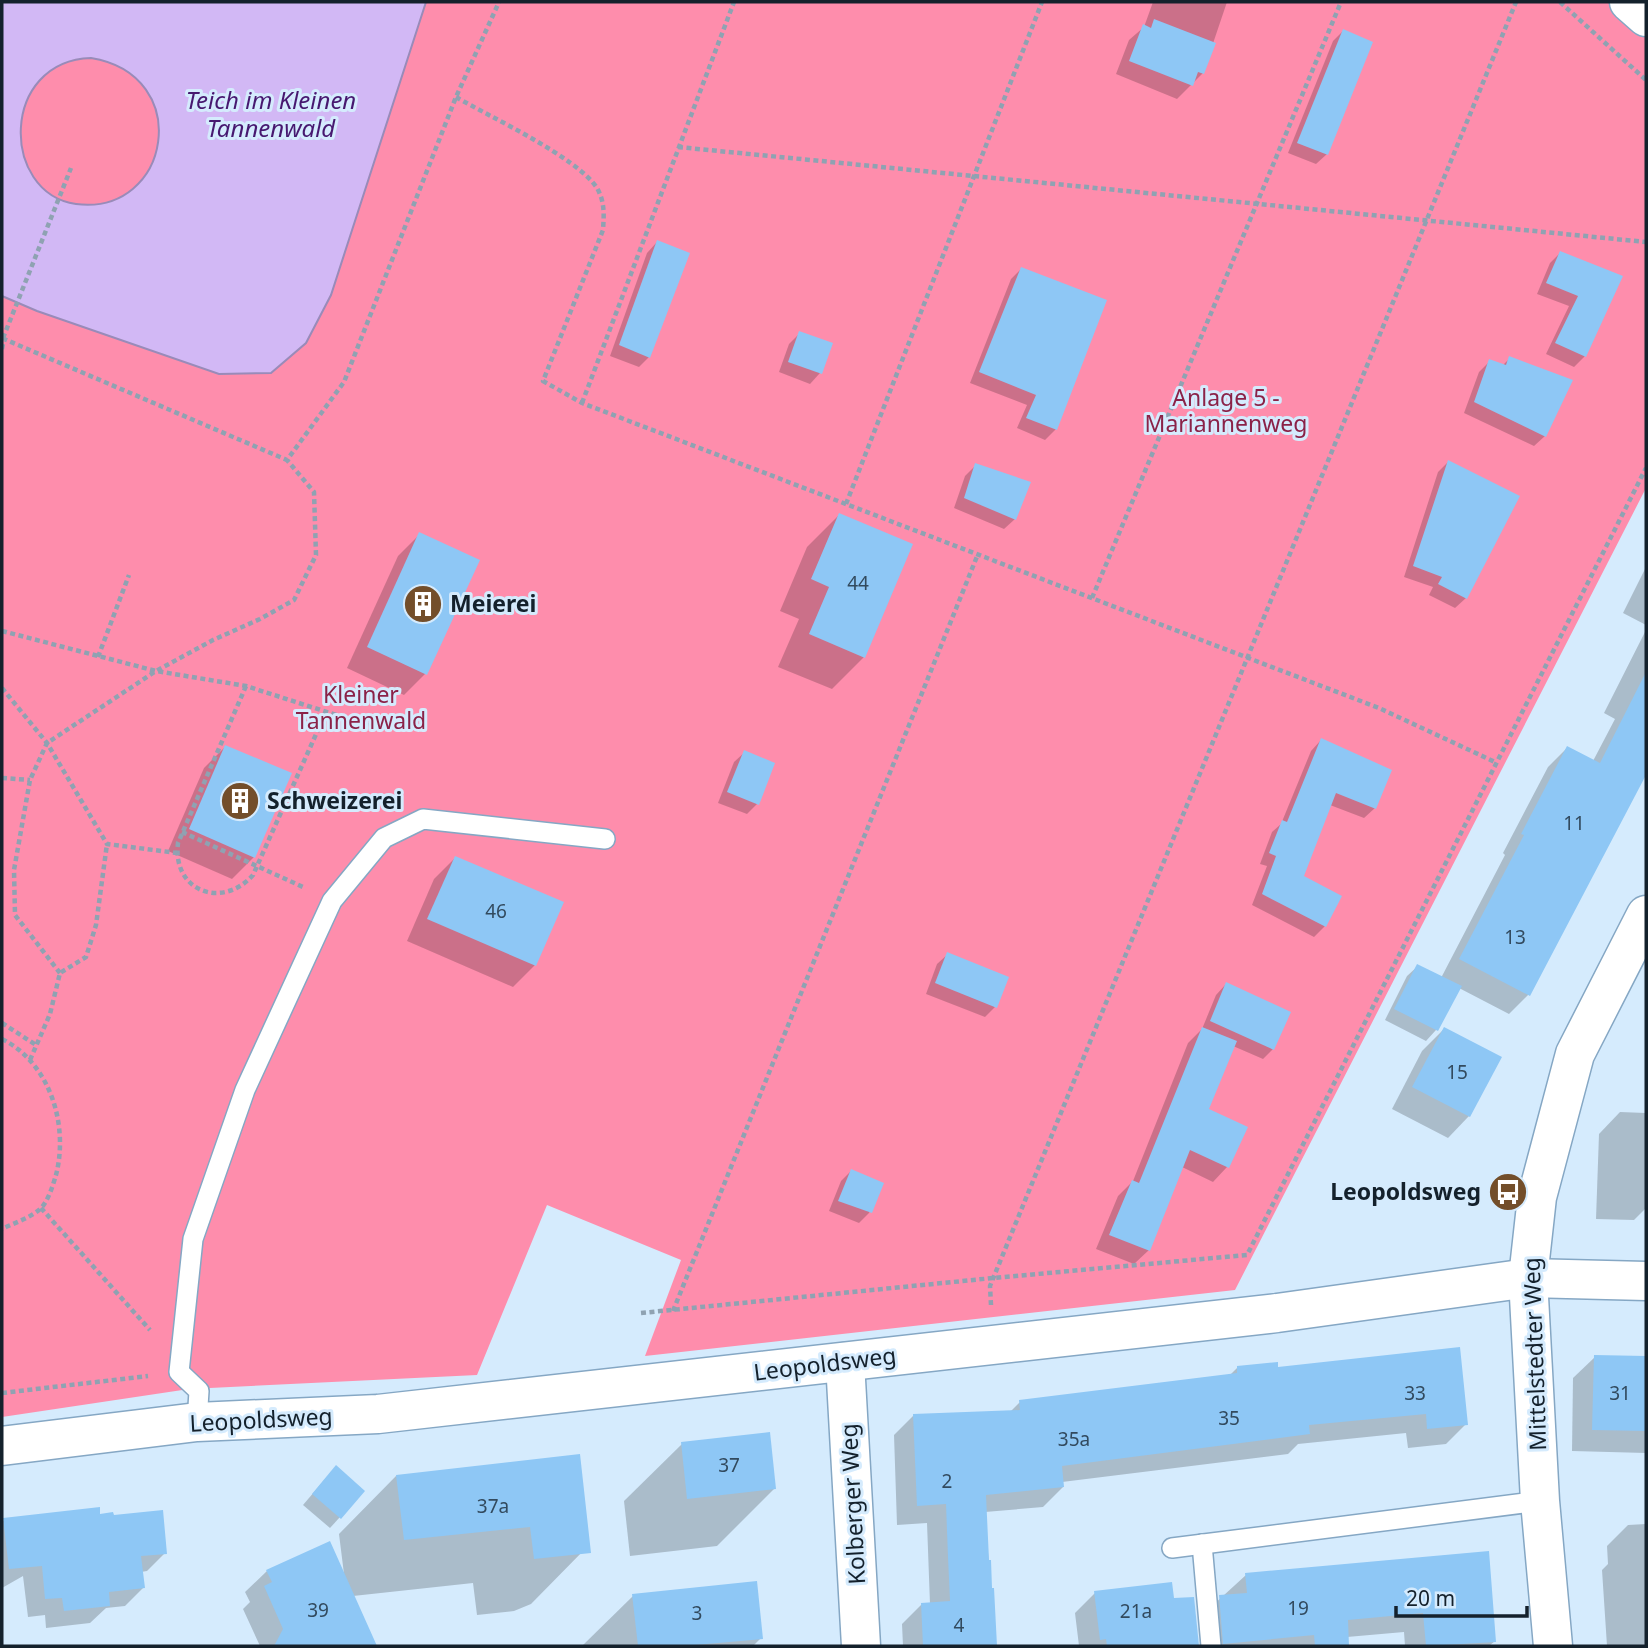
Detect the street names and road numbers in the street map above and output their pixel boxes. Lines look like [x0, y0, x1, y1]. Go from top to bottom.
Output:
street label: Mittelstedter Weg [1515, 1257, 1553, 1451]
street label: Leopoldsweg [752, 1338, 898, 1388]
street label: Leopoldsweg [189, 1399, 333, 1439]
street label: Kolberger Weg [832, 1423, 872, 1585]

